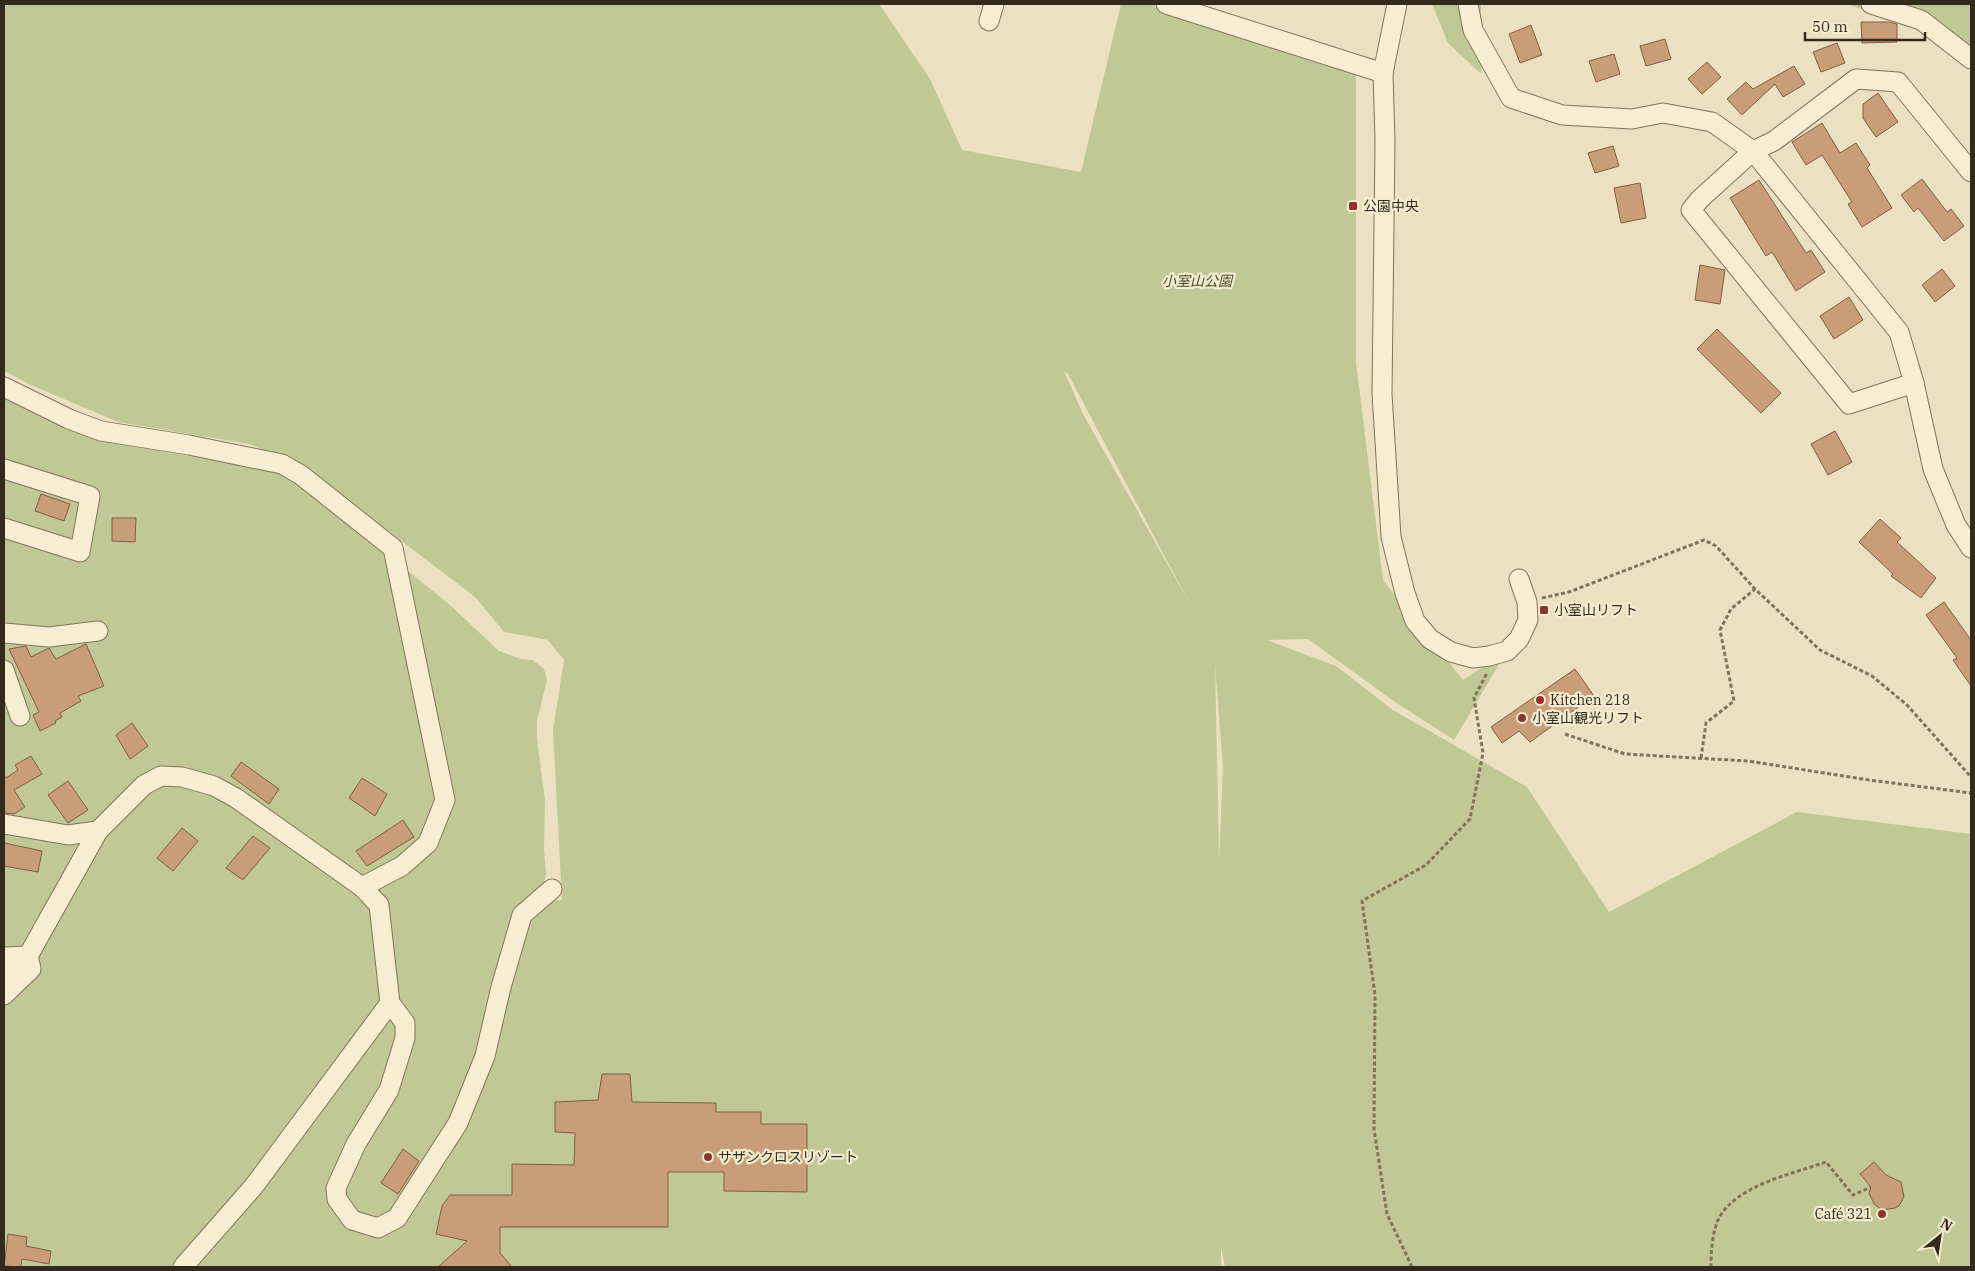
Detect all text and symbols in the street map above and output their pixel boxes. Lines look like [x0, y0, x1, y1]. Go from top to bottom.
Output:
scale bar [1805, 10, 1925, 42]
text: 50 m [1812, 17, 1848, 36]
place label: 公園中央 [1363, 197, 1419, 215]
marker: 公園中央 [1347, 200, 1359, 212]
park label: 小室山公園 [1162, 272, 1234, 290]
place label: 小室山リフト [1554, 601, 1638, 619]
marker: 小室山リフト [1538, 604, 1550, 616]
place label: Kitchen 218 [1550, 691, 1630, 709]
marker: Kitchen 218 [1534, 694, 1546, 706]
place label: 小室山観光リフト [1532, 709, 1644, 727]
marker: 小室山観光リフト [1516, 712, 1528, 724]
place label: サザンクロスリゾート [718, 1148, 858, 1166]
marker: サザンクロスリゾート [702, 1151, 714, 1163]
place label: Café 321 [1815, 1205, 1872, 1223]
marker: Café 321 [1876, 1208, 1888, 1220]
north arrow [1915, 1211, 1965, 1261]
text: N [1937, 1214, 1956, 1235]

